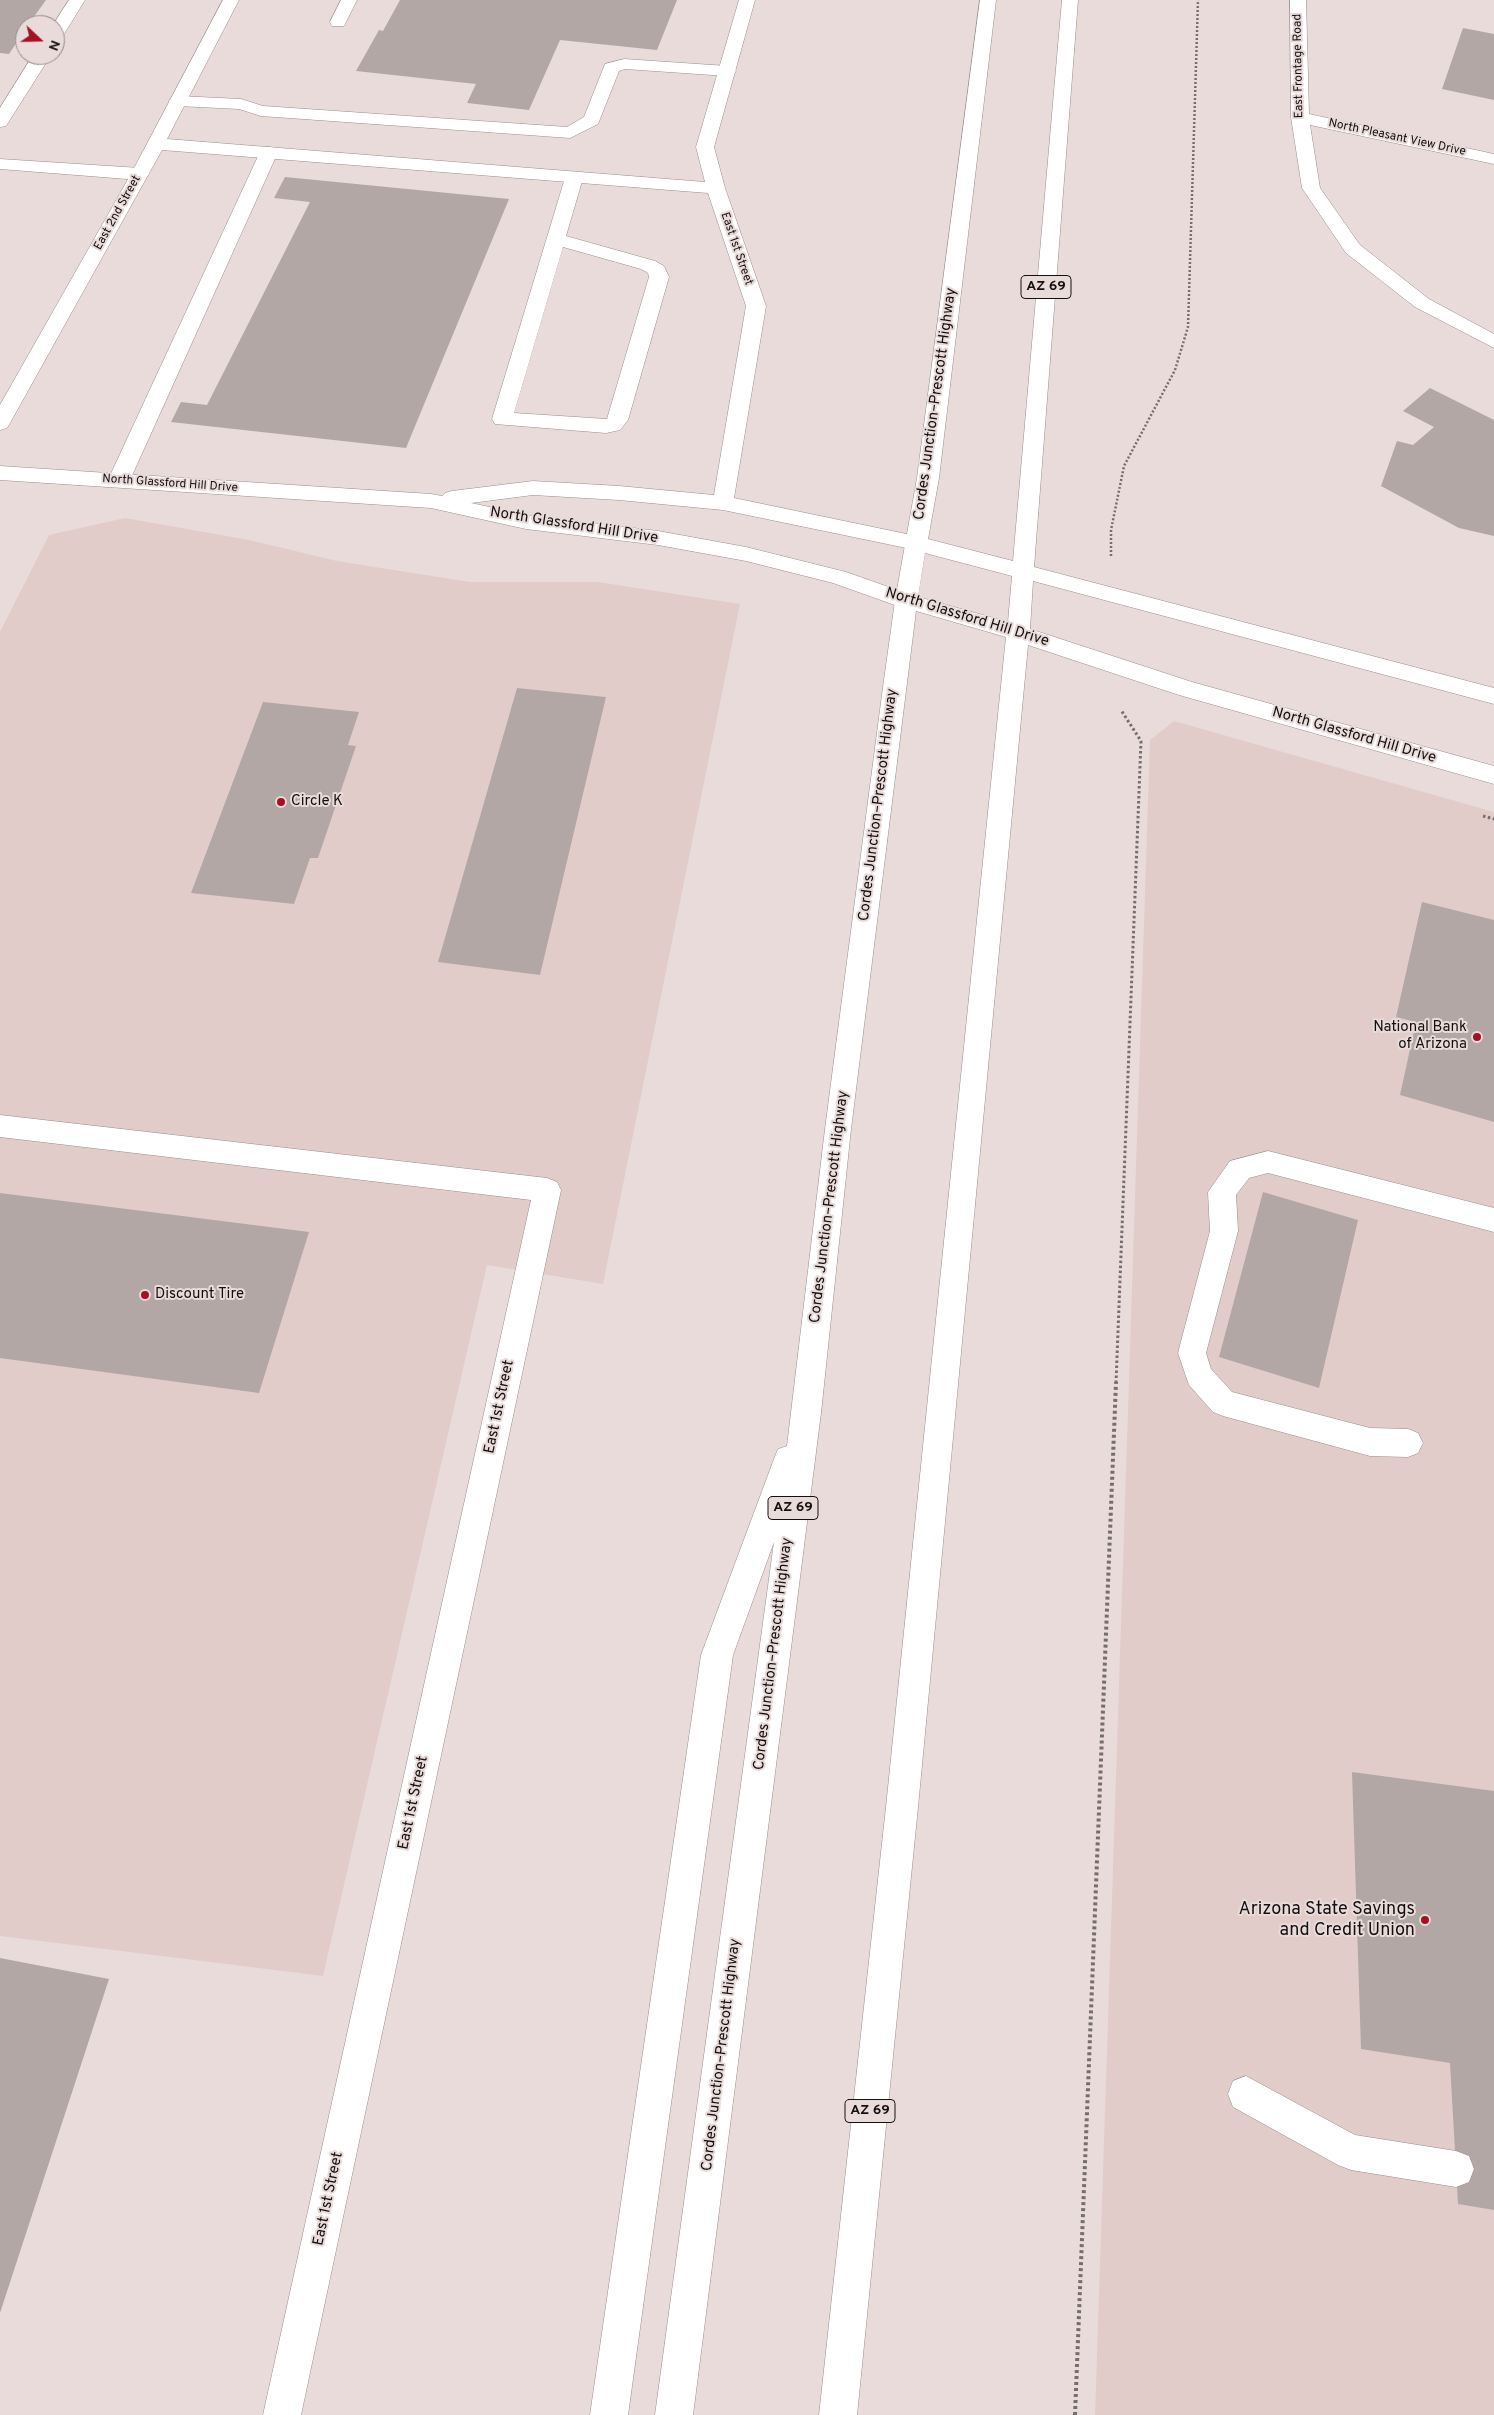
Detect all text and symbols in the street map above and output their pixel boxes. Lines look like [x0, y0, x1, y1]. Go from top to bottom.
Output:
street label: East Frontage Road [1291, 14, 1307, 118]
north arrow [15, 15, 65, 65]
text: N [44, 37, 63, 53]
street label: North Pleasant View Drive [1327, 116, 1467, 160]
street label: East 2nd Street [92, 173, 144, 253]
street label: East 1st Street [717, 211, 755, 287]
road number: AZ 69 [1021, 276, 1071, 298]
street label: Cordes Junction–Prescott Highway [911, 287, 961, 521]
street label: North Glassford Hill Drive [102, 472, 238, 496]
street label: North Glassford Hill Drive [489, 504, 659, 548]
street label: North Glassford Hill Drive [883, 585, 1051, 651]
street label: Cordes Junction–Prescott Highway [856, 688, 902, 922]
street label: North Glassford Hill Drive [1270, 704, 1438, 768]
place label: Circle K [291, 793, 343, 811]
marker: Circle K [275, 796, 287, 808]
place label: National Bank of Arizona [1373, 1019, 1467, 1054]
marker: National Bank of Arizona [1471, 1031, 1483, 1043]
street label: Cordes Junction–Prescott Highway [807, 1090, 853, 1324]
place label: Discount Tire [155, 1286, 244, 1304]
marker: Discount Tire [139, 1289, 151, 1301]
street label: East 1st Street [481, 1358, 519, 1456]
road number: AZ 69 [768, 1496, 818, 1520]
street label: Cordes Junction–Prescott Highway [751, 1537, 797, 1771]
street label: East 1st Street [395, 1754, 433, 1852]
place label: Arizona State Savings and Credit Union [1239, 1899, 1415, 1942]
marker: Arizona State Savings and Credit Union [1419, 1914, 1431, 1926]
street label: Cordes Junction–Prescott Highway [699, 1938, 745, 2172]
road number: AZ 69 [845, 2100, 895, 2122]
street label: East 1st Street [310, 2150, 348, 2248]

